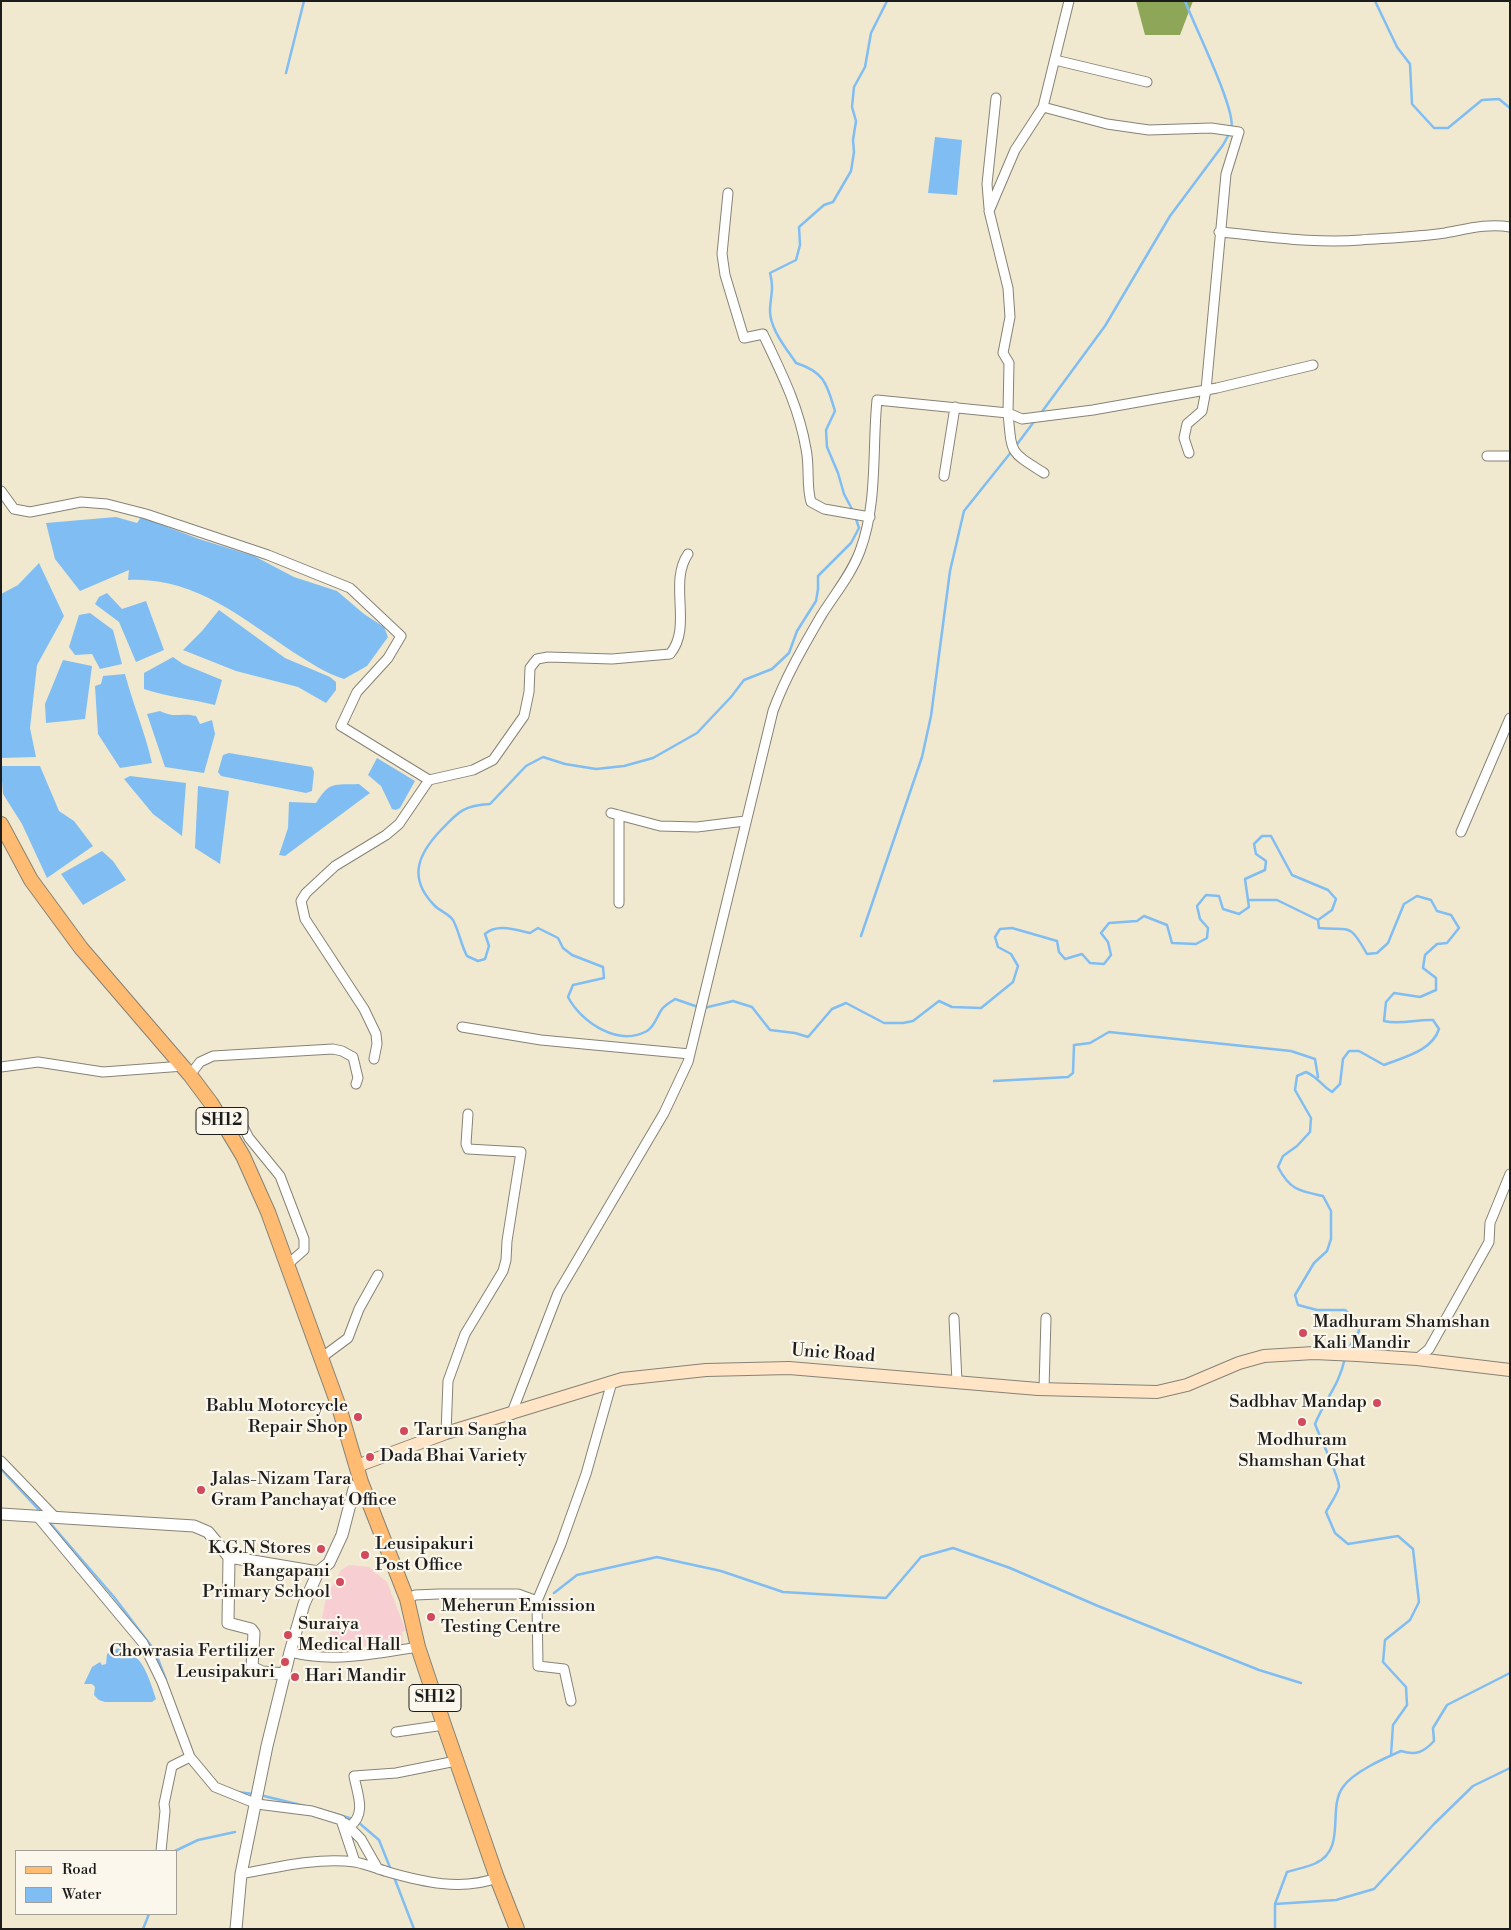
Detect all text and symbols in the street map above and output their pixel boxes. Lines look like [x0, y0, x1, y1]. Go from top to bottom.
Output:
road number: SH12 [196, 1108, 248, 1134]
place label: Madhuram Shamshan Kali Mandir [1313, 1312, 1490, 1355]
marker: Madhuram Shamshan Kali Mandir [1297, 1327, 1309, 1339]
street label: Unic Road [790, 1340, 876, 1368]
place label: Sadbhav Mandap [1229, 1392, 1367, 1414]
place label: Bablu Motorcycle Repair Shop [206, 1396, 348, 1438]
marker: Sadbhav Mandap [1371, 1397, 1383, 1409]
marker: Bablu Motorcycle Repair Shop [352, 1411, 364, 1423]
marker: Modhuram Shamshan Ghat [1296, 1416, 1308, 1428]
place label: Tarun Sangha [414, 1420, 527, 1442]
marker: Tarun Sangha [398, 1425, 410, 1437]
place label: Modhuram Shamshan Ghat [1238, 1430, 1366, 1472]
place label: Dada Bhai Variety [380, 1446, 527, 1468]
marker: Dada Bhai Variety [364, 1451, 376, 1463]
place label: Jalas-Nizam Tara Gram Panchayat Office [211, 1469, 397, 1512]
marker: Jalas-Nizam Tara Gram Panchayat Office [195, 1484, 207, 1496]
place label: Leusipakuri Post Office [375, 1534, 474, 1576]
place label: K.G.N Stores [208, 1538, 311, 1560]
marker: K.G.N Stores [315, 1543, 327, 1555]
marker: Leusipakuri Post Office [359, 1549, 371, 1561]
place label: Rangapani Primary School [202, 1561, 330, 1604]
marker: Rangapani Primary School [334, 1576, 346, 1588]
place label: Meherun Emission Testing Centre [441, 1596, 595, 1638]
marker: Meherun Emission Testing Centre [425, 1611, 437, 1623]
place label: Suraiya Medical Hall [298, 1614, 401, 1656]
marker: Suraiya Medical Hall [282, 1629, 294, 1641]
place label: Chowrasia Fertilizer Leusipakuri [109, 1641, 275, 1684]
marker: Chowrasia Fertilizer Leusipakuri [279, 1656, 291, 1668]
place label: Hari Mandir [305, 1666, 406, 1688]
marker: Hari Mandir [289, 1671, 301, 1683]
road number: SH12 [409, 1685, 461, 1712]
legend [15, 1850, 178, 1915]
text: Road [62, 1860, 97, 1879]
text: Water [62, 1885, 101, 1904]

